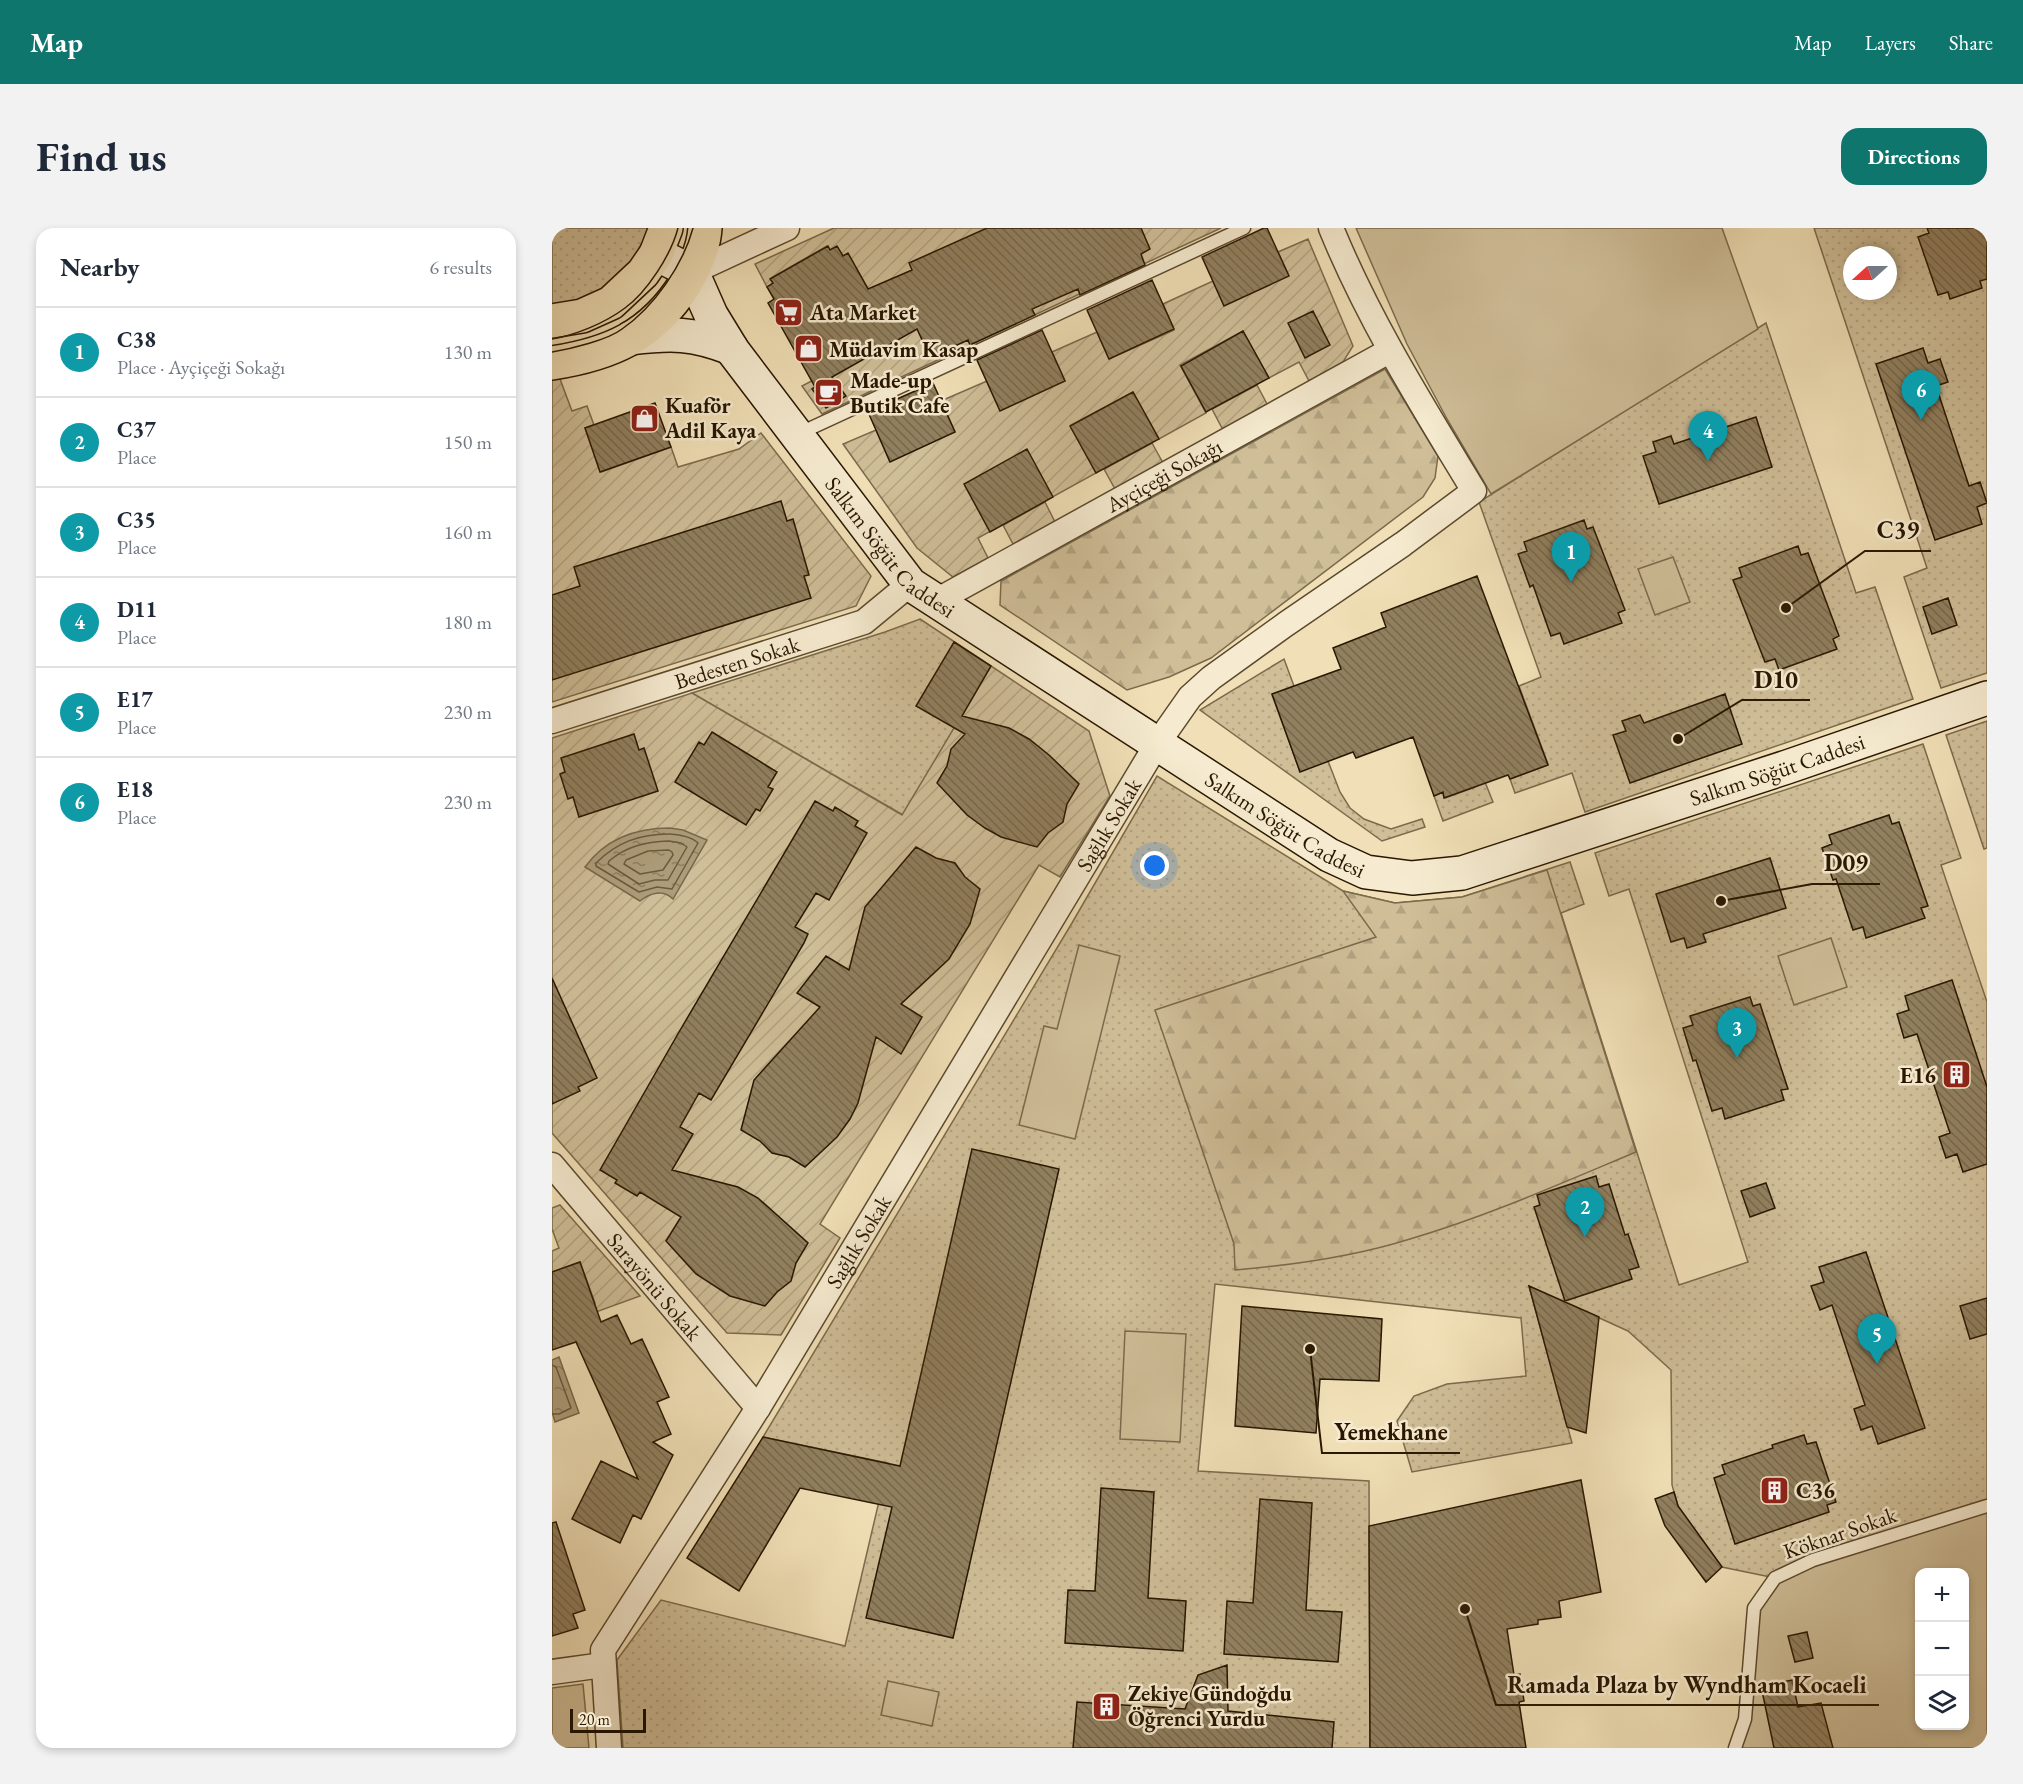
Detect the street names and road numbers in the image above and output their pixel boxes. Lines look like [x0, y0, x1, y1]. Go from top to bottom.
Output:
street label: Ayçiçeği Sokağı [1100, 432, 1227, 520]
street label: Salkım Söğüt Caddesi [819, 470, 961, 624]
street label: Bedesten Sokak [671, 629, 804, 696]
street label: Salkım Söğüt Caddesi [1686, 727, 1869, 812]
street label: Salkım Söğüt Caddesi [1200, 764, 1370, 884]
street label: Sağlık Sokak [1069, 772, 1148, 877]
street label: Sağlık Sokak [819, 1189, 898, 1293]
street label: Sarayönü Sokak [601, 1226, 709, 1347]
street label: Köknar Sokak [1779, 1500, 1901, 1566]

